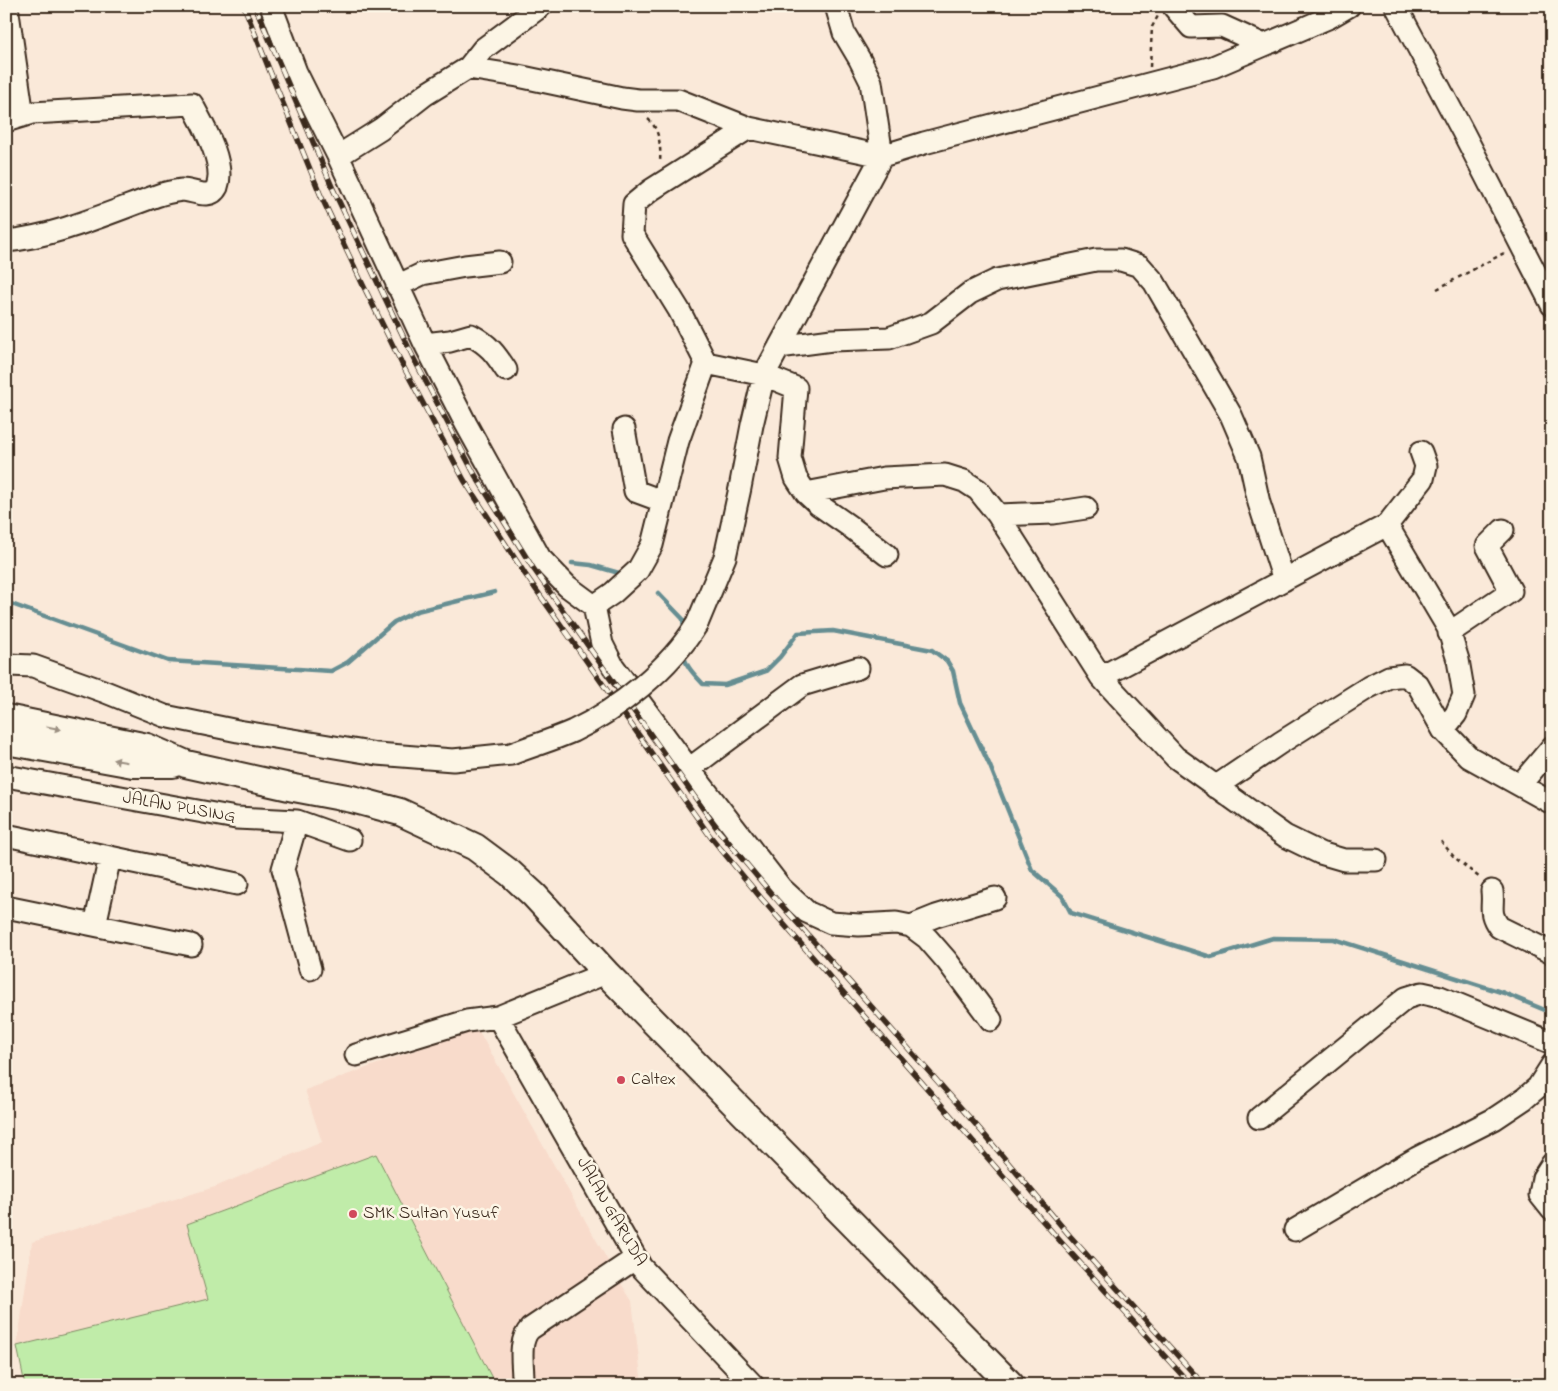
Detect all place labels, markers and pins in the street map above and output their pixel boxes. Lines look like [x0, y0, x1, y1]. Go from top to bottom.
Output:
place label: Caltex [631, 1067, 676, 1093]
marker: Caltex [615, 1074, 627, 1086]
place label: SMK Sultan Yusuf [363, 1201, 500, 1227]
marker: SMK Sultan Yusuf [347, 1208, 359, 1220]

